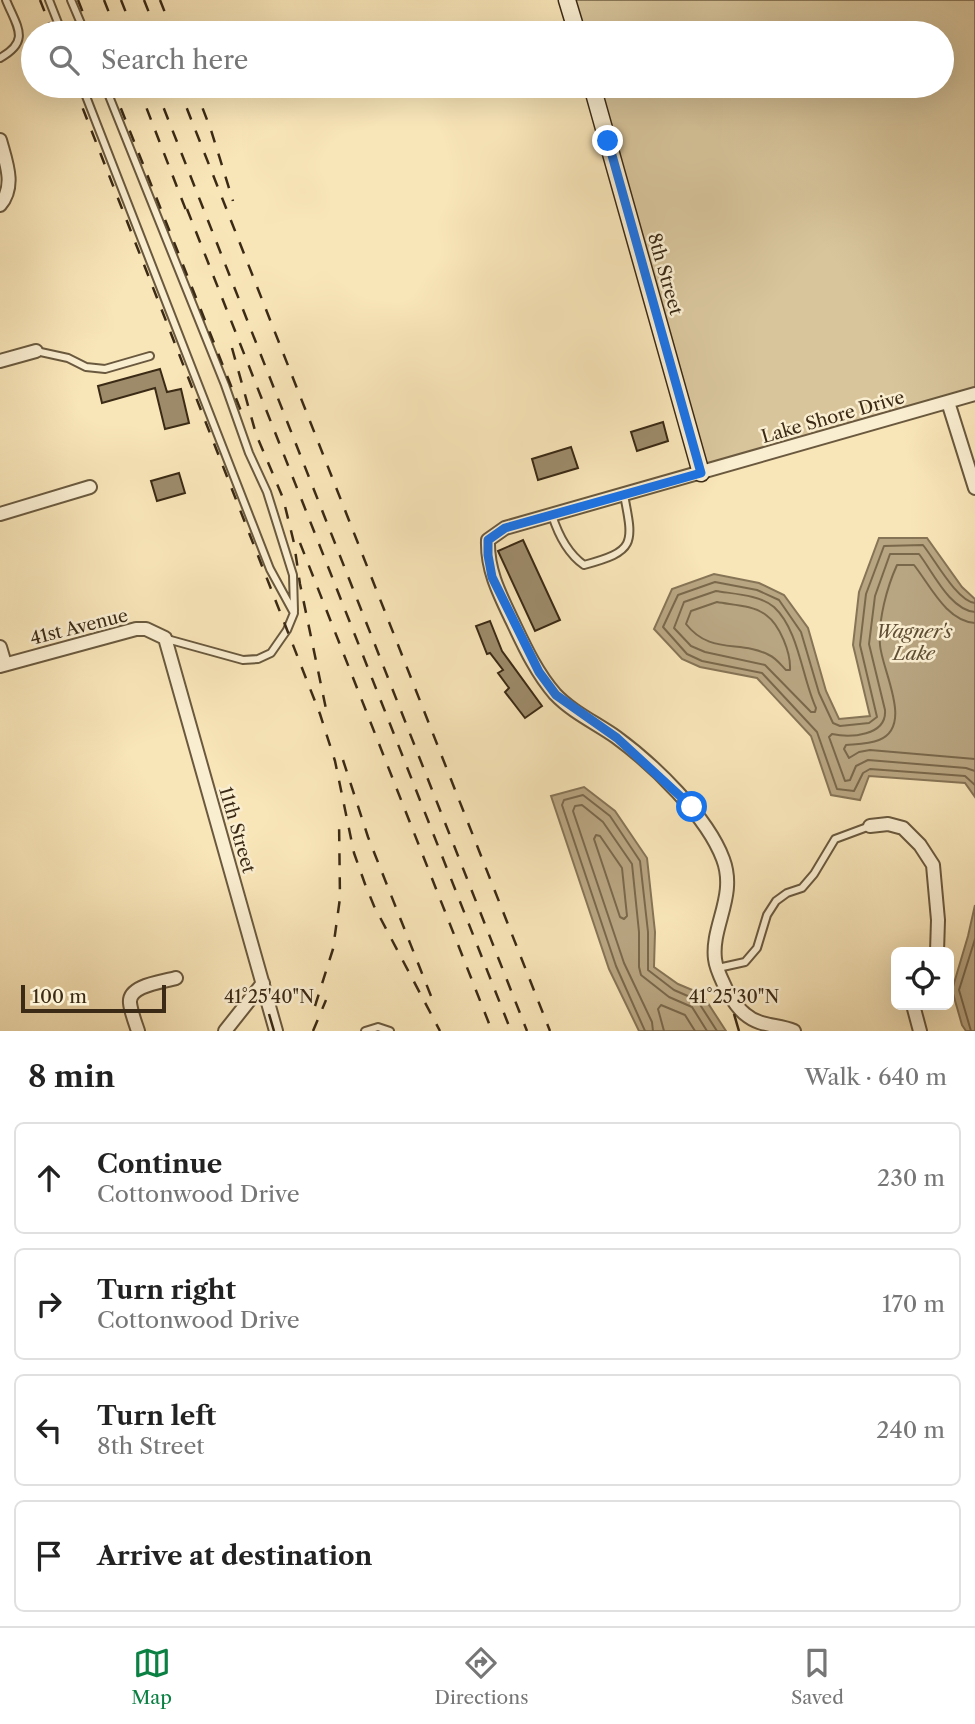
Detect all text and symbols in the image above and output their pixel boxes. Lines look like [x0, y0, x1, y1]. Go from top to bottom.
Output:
search box [21, 21, 954, 98]
icon: search [45, 41, 83, 79]
text: Search here [101, 44, 248, 76]
route end [592, 125, 623, 156]
street label: 8th Street [643, 231, 687, 318]
street label: Lake Shore Drive [759, 386, 907, 448]
street label: 41st Avenue [28, 604, 130, 650]
water label: Wagner's Lake [875, 620, 953, 665]
street label: 11th Street [214, 784, 260, 876]
route start [676, 791, 707, 822]
map controls [891, 947, 954, 1010]
button: locate [891, 947, 954, 1010]
scale bar [21, 982, 166, 1014]
text: 100 m [32, 985, 87, 1008]
text: 41°25'40"N [224, 986, 314, 1008]
text: 41°25'30"N [689, 986, 779, 1008]
text: 8 min [28, 1058, 115, 1095]
text: Walk · 640 m [804, 1063, 947, 1091]
text: Continue [97, 1148, 222, 1180]
icon: ahead [30, 1159, 68, 1197]
text: 230 m [877, 1164, 945, 1192]
text: Cottonwood Drive [97, 1180, 300, 1208]
text: Turn right [97, 1274, 236, 1306]
icon: right [30, 1285, 68, 1323]
text: 170 m [882, 1290, 945, 1318]
text: Cottonwood Drive [97, 1306, 300, 1334]
text: Turn left [97, 1400, 216, 1432]
icon: left [30, 1411, 68, 1449]
text: 240 m [876, 1416, 945, 1444]
text: 8th Street [97, 1432, 204, 1460]
icon: arrive [30, 1537, 68, 1575]
text: Arrive at destination [97, 1540, 372, 1572]
tab: Map [131, 1644, 172, 1709]
tab: Directions [435, 1644, 528, 1709]
tab: Saved [791, 1644, 844, 1709]

